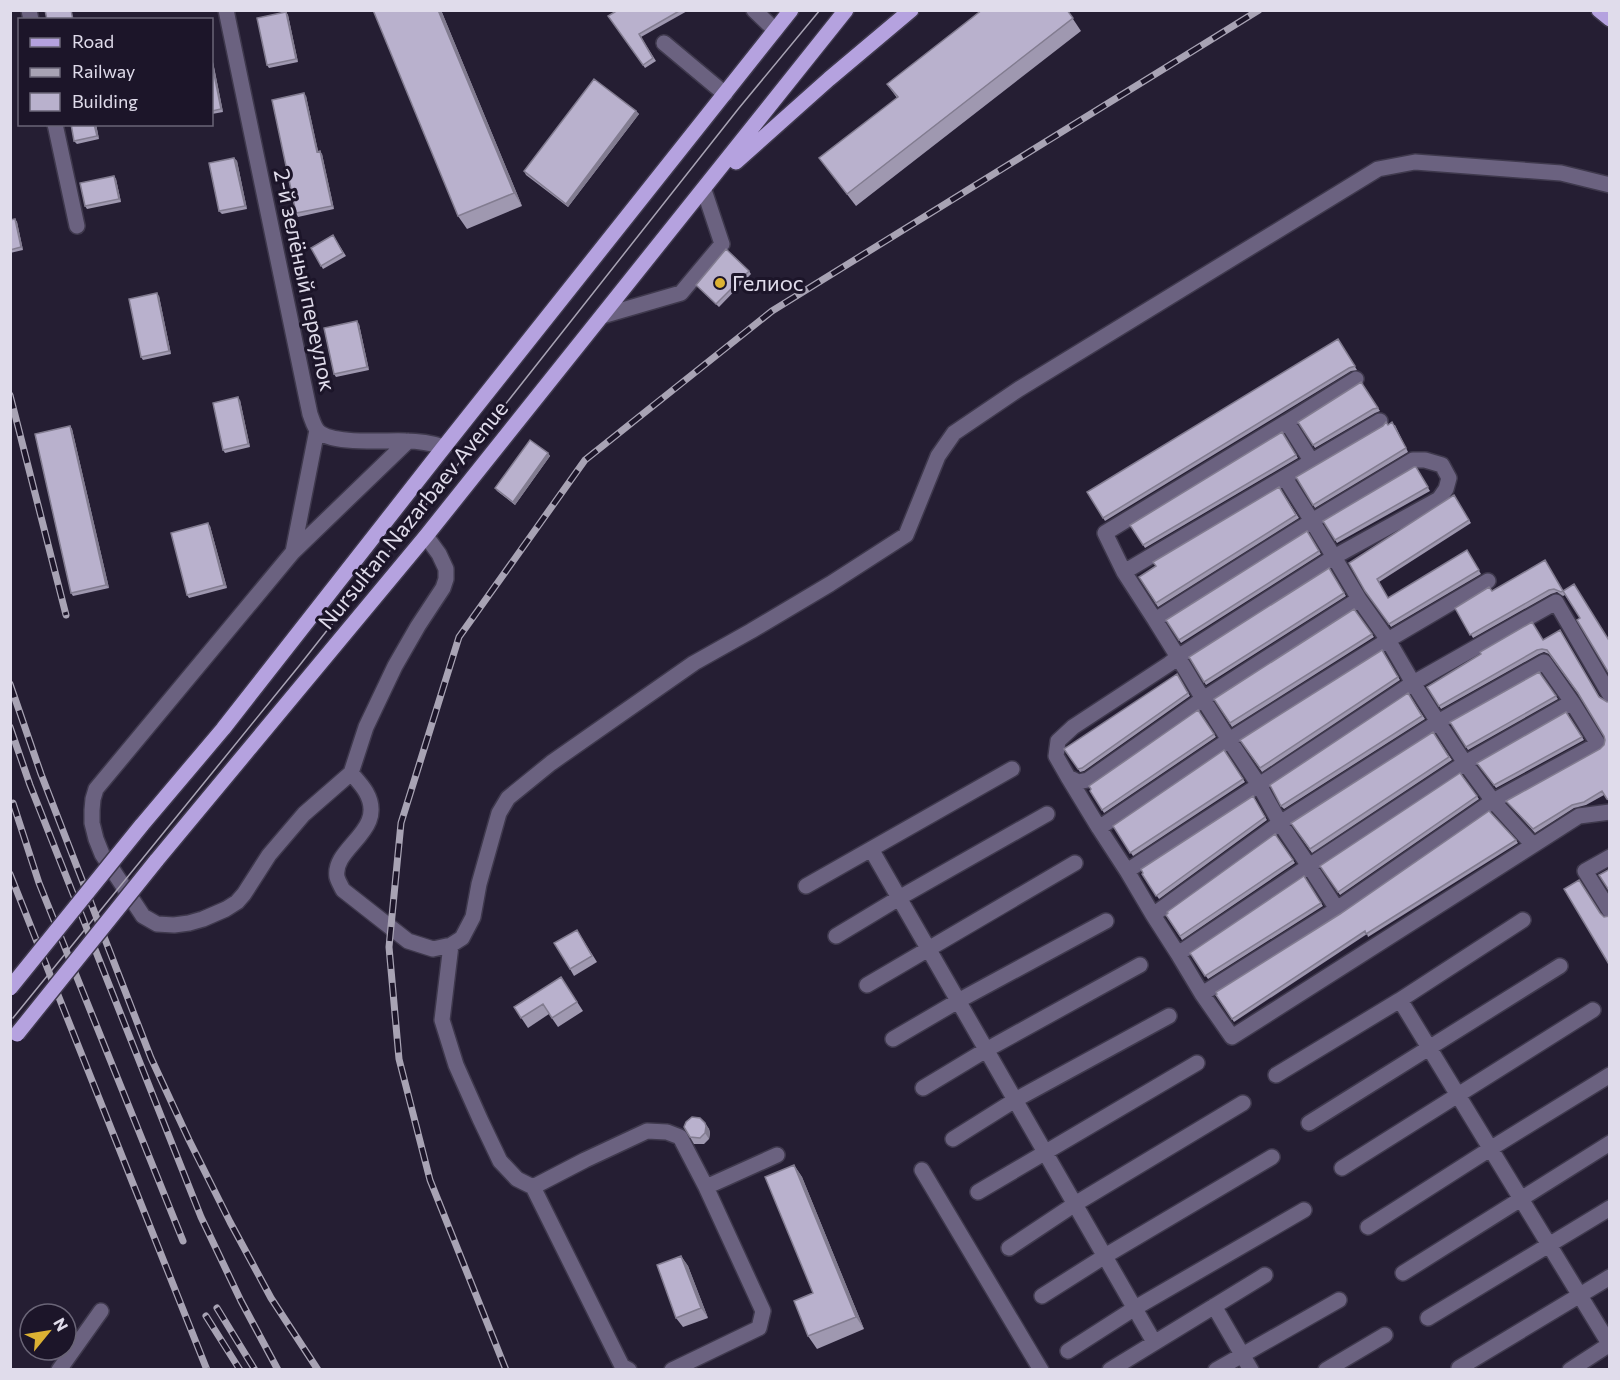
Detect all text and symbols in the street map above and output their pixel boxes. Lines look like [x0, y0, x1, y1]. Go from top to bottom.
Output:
legend [18, 18, 213, 126]
text: Road [72, 30, 114, 52]
text: Railway [72, 60, 135, 82]
text: Building [72, 90, 138, 112]
street label: 2-й зелёный переулок [269, 166, 342, 394]
place label: Гелиос [732, 269, 804, 296]
marker: Гелиос [713, 276, 727, 290]
street label: Nursultan Nazarbaev Avenue [312, 395, 513, 635]
north arrow [18, 1302, 78, 1362]
text: N [50, 1314, 73, 1334]

